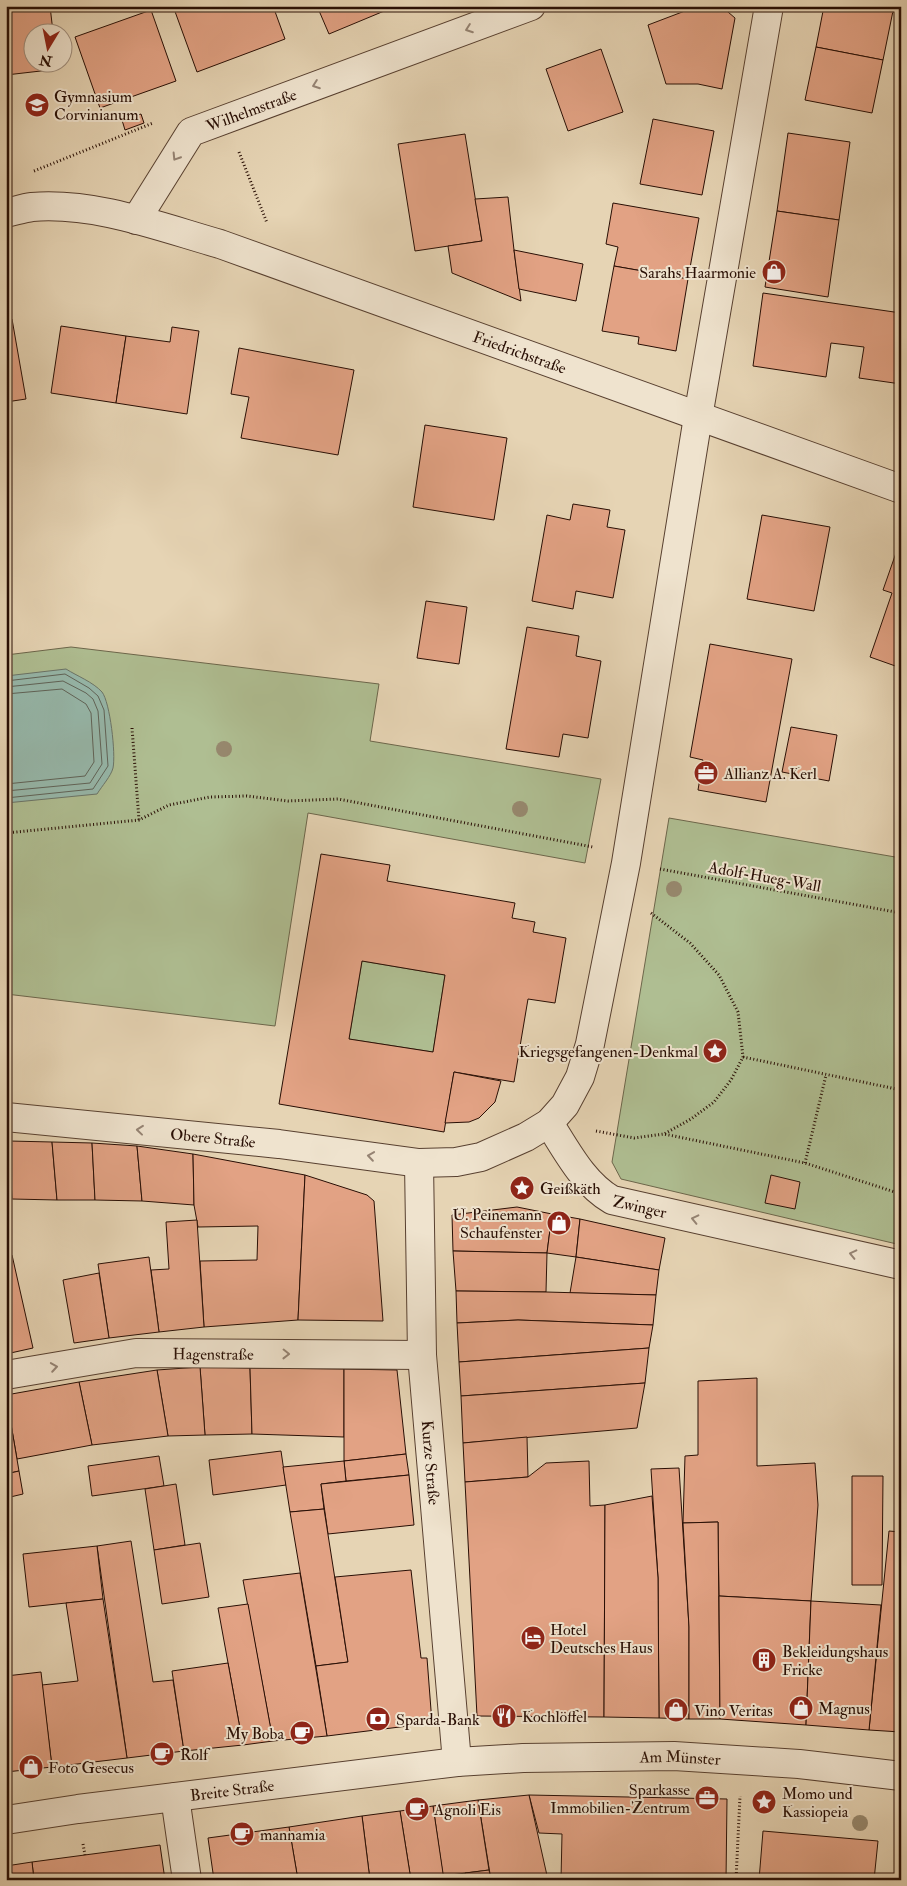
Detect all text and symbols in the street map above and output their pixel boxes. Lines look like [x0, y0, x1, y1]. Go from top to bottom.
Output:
north arrow [22, 22, 72, 72]
one-way arrow [465, 23, 474, 33]
text: N [38, 51, 54, 70]
one-way arrow [313, 79, 321, 89]
street label: Wilhelmstraße [203, 85, 300, 137]
place label: Gymnasium Corvinianum [54, 87, 139, 125]
school or university icon: Gymnasium Corvinianum [24, 92, 50, 118]
one-way arrow [173, 151, 182, 160]
shop icon: Sarahs Haarmonie [761, 259, 787, 285]
place label: Sarahs Haarmonie [639, 263, 756, 283]
street label: Friedrichstraße [470, 327, 569, 379]
office icon: Allianz A. Kerl [693, 760, 719, 786]
place label: Allianz A. Kerl [723, 764, 817, 784]
street label: Adolf-Hueg-Wall [706, 857, 823, 897]
place icon: Kriegsgefangenen-Denkmal [702, 1038, 728, 1064]
place label: Kriegsgefangenen-Denkmal [519, 1042, 698, 1062]
street label: Obere Straße [169, 1124, 257, 1153]
one-way arrow [136, 1125, 144, 1136]
one-way arrow [366, 1151, 374, 1162]
place icon: Geißkäth [509, 1175, 535, 1201]
place label: Geißkäth [540, 1179, 601, 1199]
street label: Zwinger [611, 1191, 668, 1223]
place label: U. Peinemann Schaufenster [452, 1205, 542, 1243]
shop icon: U. Peinemann Schaufenster [546, 1210, 572, 1236]
one-way arrow [690, 1214, 699, 1225]
one-way arrow [849, 1249, 858, 1260]
street label: Hagenstraße [173, 1344, 254, 1365]
one-way arrow [282, 1348, 290, 1359]
one-way arrow [50, 1362, 59, 1372]
street label: Kurze Straße [417, 1419, 444, 1506]
place label: Hotel Deutsches Haus [550, 1620, 652, 1658]
hotel icon: Hotel Deutsches Haus [520, 1625, 546, 1651]
place label: Bekleidungshaus Fricke [782, 1642, 888, 1680]
building icon: Bekleidungshaus Fricke [751, 1647, 777, 1673]
shop icon: Magnus [788, 1695, 814, 1721]
shop icon: Vino Veritas [663, 1697, 689, 1723]
place label: Magnus [818, 1699, 870, 1719]
place label: Vino Veritas [694, 1701, 773, 1721]
restaurant icon: Kochlöffel [491, 1703, 517, 1729]
bank icon: Sparda-Bank [365, 1706, 391, 1732]
place label: Kochlöffel [522, 1707, 587, 1727]
place label: Sparda-Bank [396, 1710, 480, 1731]
cafe icon: My Boba [289, 1720, 315, 1746]
place label: My Boba [226, 1724, 284, 1744]
cafe icon: Rolf [149, 1741, 175, 1767]
place label: Rolf [180, 1745, 211, 1765]
street label: Am Münster [638, 1747, 721, 1770]
shop icon: Foto Gesecus [18, 1754, 44, 1780]
place label: Foto Gesecus [48, 1758, 134, 1778]
street label: Breite Straße [189, 1776, 276, 1806]
place label: Sparkasse Immobilien-Zentrum [550, 1780, 691, 1818]
place label: Momo und Kassiopeia [782, 1784, 853, 1823]
office icon: Sparkasse Immobilien-Zentrum [694, 1785, 720, 1811]
place icon: Momo und Kassiopeia [751, 1789, 777, 1815]
cafe icon: Agnoli Eis [404, 1796, 430, 1822]
place label: Agnoli Eis [433, 1800, 501, 1820]
cafe icon: mannamia [229, 1821, 255, 1847]
place label: mannamia [260, 1825, 326, 1845]

